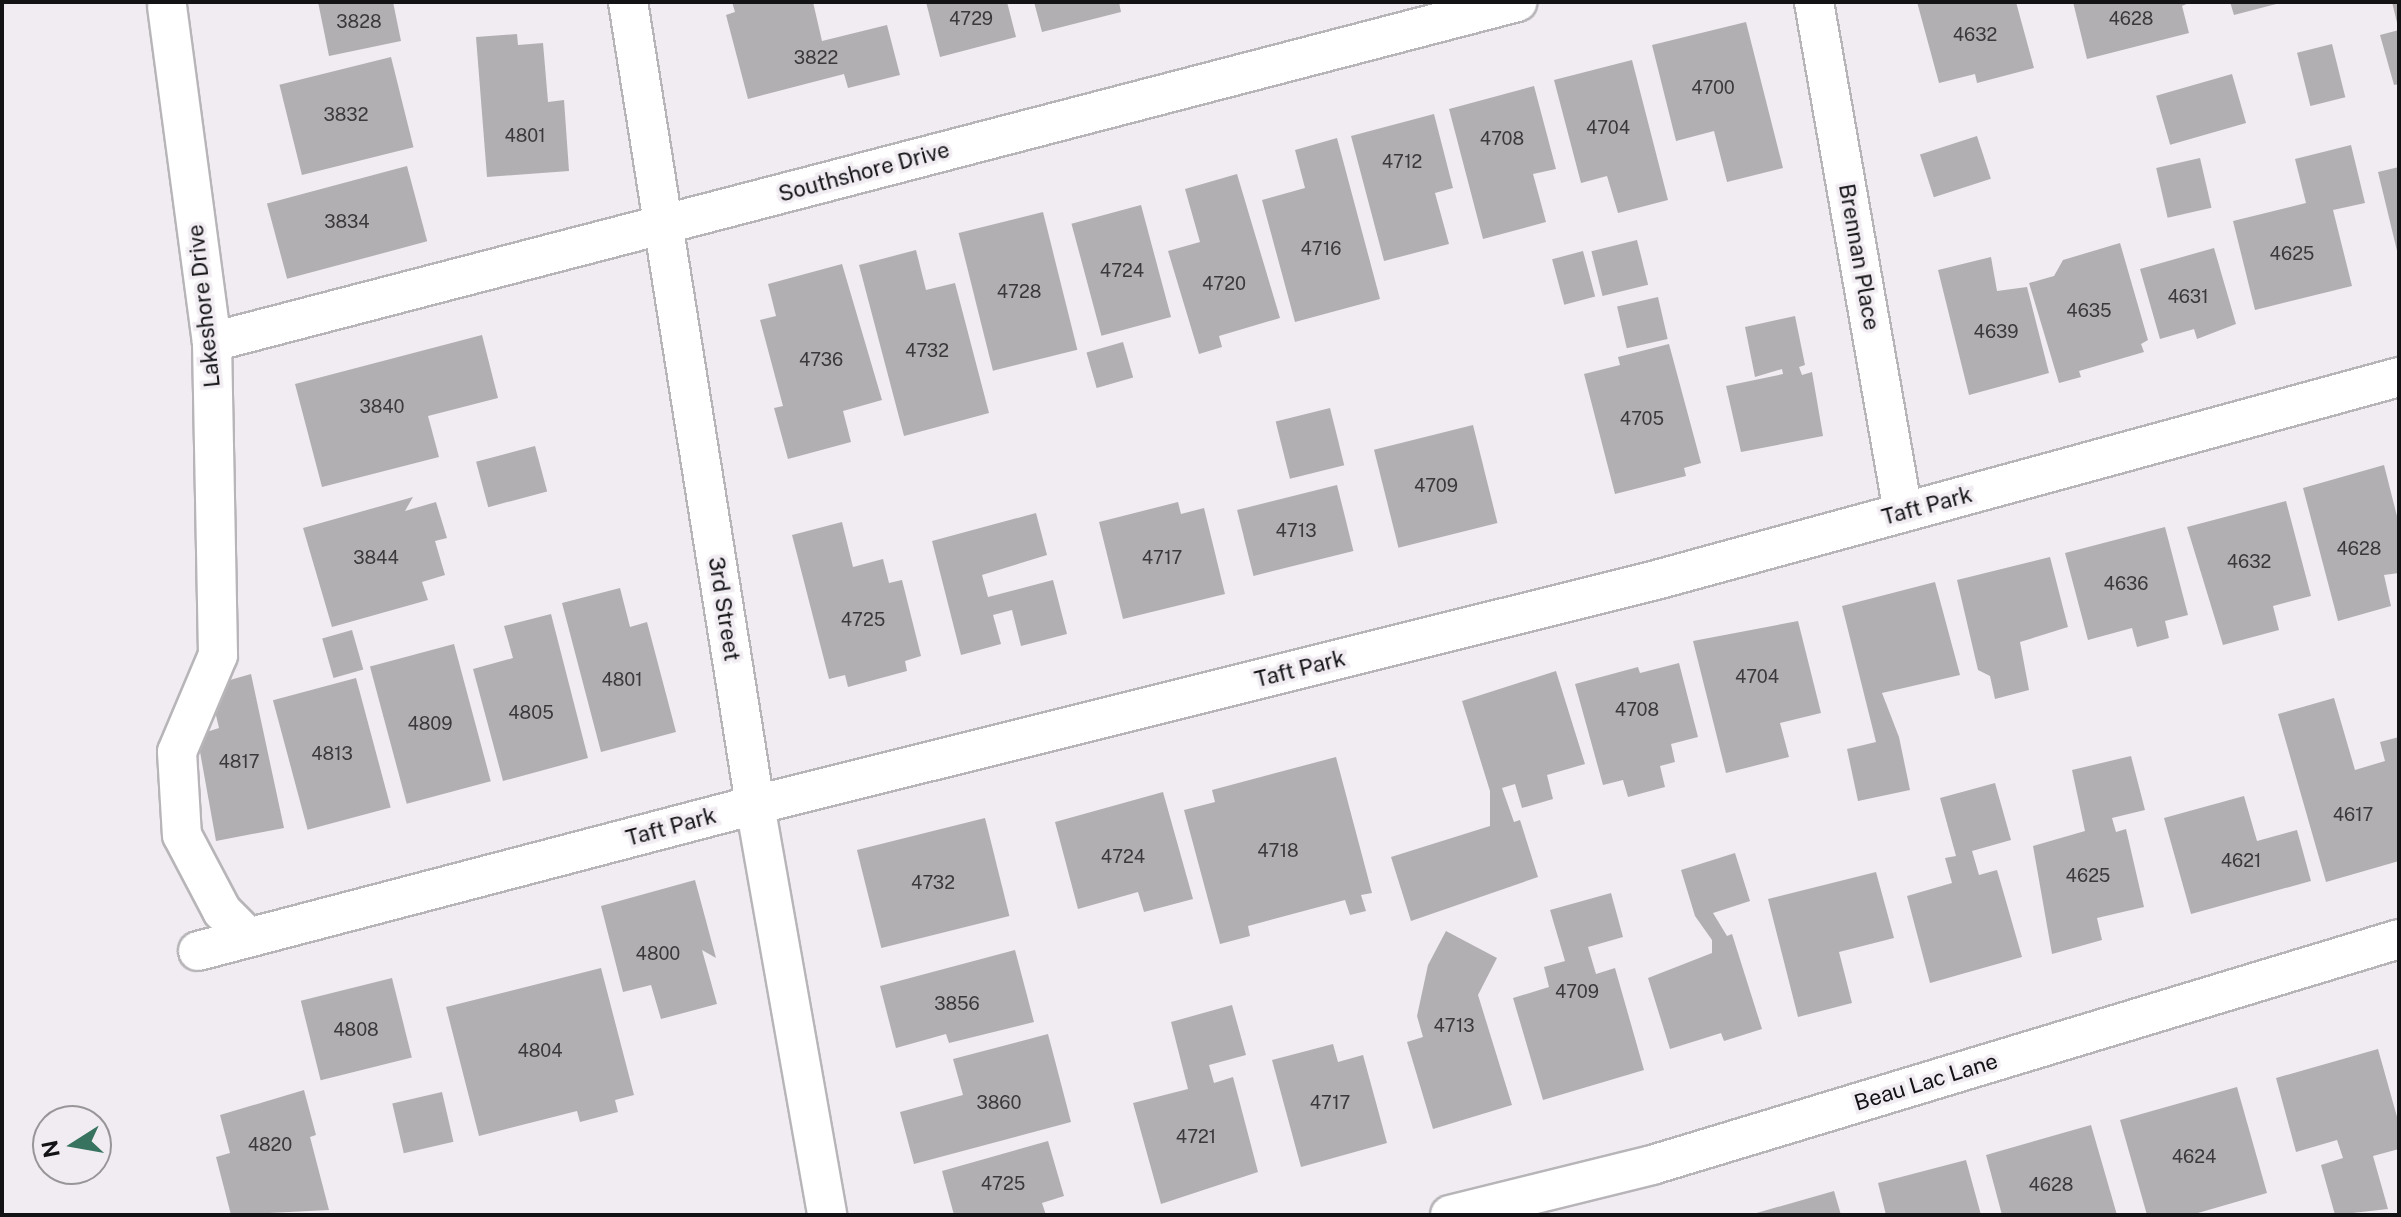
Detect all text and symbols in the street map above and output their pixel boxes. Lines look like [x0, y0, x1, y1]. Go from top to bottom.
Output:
house number: 4729 [949, 8, 993, 30]
house number: 4628 [2109, 8, 2153, 30]
house number: 3828 [336, 11, 382, 33]
house number: 4632 [1953, 24, 1997, 46]
house number: 3822 [794, 47, 838, 69]
house number: 4700 [1691, 77, 1735, 99]
house number: 3832 [324, 104, 368, 126]
house number: 4704 [1586, 117, 1630, 139]
house number: 4801 [504, 125, 546, 147]
house number: 4708 [1480, 128, 1524, 150]
street label: Southshore Drive [775, 136, 953, 208]
house number: 4712 [1382, 151, 1422, 173]
street label: Brennan Place [1833, 182, 1885, 332]
house number: 3834 [324, 211, 370, 233]
street label: Lakeshore Drive [182, 223, 226, 389]
house number: 4716 [1300, 238, 1342, 260]
house number: 4625 [2270, 243, 2314, 265]
house number: 4724 [1100, 260, 1144, 282]
house number: 4720 [1202, 273, 1246, 295]
house number: 4728 [997, 281, 1041, 303]
house number: 4631 [2167, 286, 2209, 308]
house number: 4635 [2066, 300, 2112, 322]
house number: 4639 [1974, 321, 2018, 343]
house number: 4732 [905, 340, 949, 362]
house number: 4736 [799, 349, 843, 371]
house number: 3840 [359, 396, 405, 418]
house number: 4705 [1620, 408, 1664, 430]
house number: 4709 [1414, 475, 1458, 497]
street label: Taft Park [1879, 481, 1975, 531]
house number: 4713 [1275, 520, 1317, 542]
house number: 4628 [2337, 538, 2381, 560]
house number: 3844 [353, 547, 399, 569]
house number: 4717 [1142, 547, 1182, 569]
house number: 4632 [2227, 551, 2271, 573]
street label: 3rd Street [703, 555, 745, 663]
house number: 4636 [2104, 573, 2148, 595]
house number: 4725 [841, 609, 885, 631]
street label: Taft Park [1252, 645, 1348, 693]
house number: 4704 [1735, 666, 1779, 688]
house number: 4801 [601, 669, 643, 691]
house number: 4708 [1615, 699, 1659, 721]
house number: 4805 [508, 702, 554, 724]
house number: 4809 [408, 713, 452, 735]
house number: 4813 [311, 743, 353, 765]
house number: 4817 [218, 751, 260, 773]
street label: Taft Park [623, 802, 719, 852]
house number: 4617 [2333, 804, 2373, 826]
house number: 4718 [1257, 840, 1299, 862]
house number: 4724 [1101, 846, 1145, 868]
house number: 4621 [2221, 850, 2261, 872]
house number: 4625 [2066, 865, 2110, 887]
house number: 4732 [911, 872, 955, 894]
house number: 4800 [636, 943, 680, 965]
house number: 4709 [1555, 981, 1599, 1003]
house number: 3856 [934, 993, 980, 1015]
house number: 4713 [1433, 1015, 1475, 1037]
house number: 4808 [333, 1019, 379, 1041]
house number: 4804 [517, 1040, 563, 1062]
street label: Beau Lac Lane [1851, 1048, 2001, 1116]
house number: 3860 [977, 1092, 1021, 1114]
house number: 4717 [1310, 1092, 1350, 1114]
north arrow [32, 1105, 112, 1185]
house number: 4721 [1176, 1126, 1216, 1148]
house number: 4820 [248, 1134, 292, 1156]
text: N [36, 1138, 65, 1160]
house number: 4624 [2172, 1146, 2216, 1168]
house number: 4725 [981, 1173, 1025, 1195]
house number: 4628 [2029, 1174, 2073, 1196]

